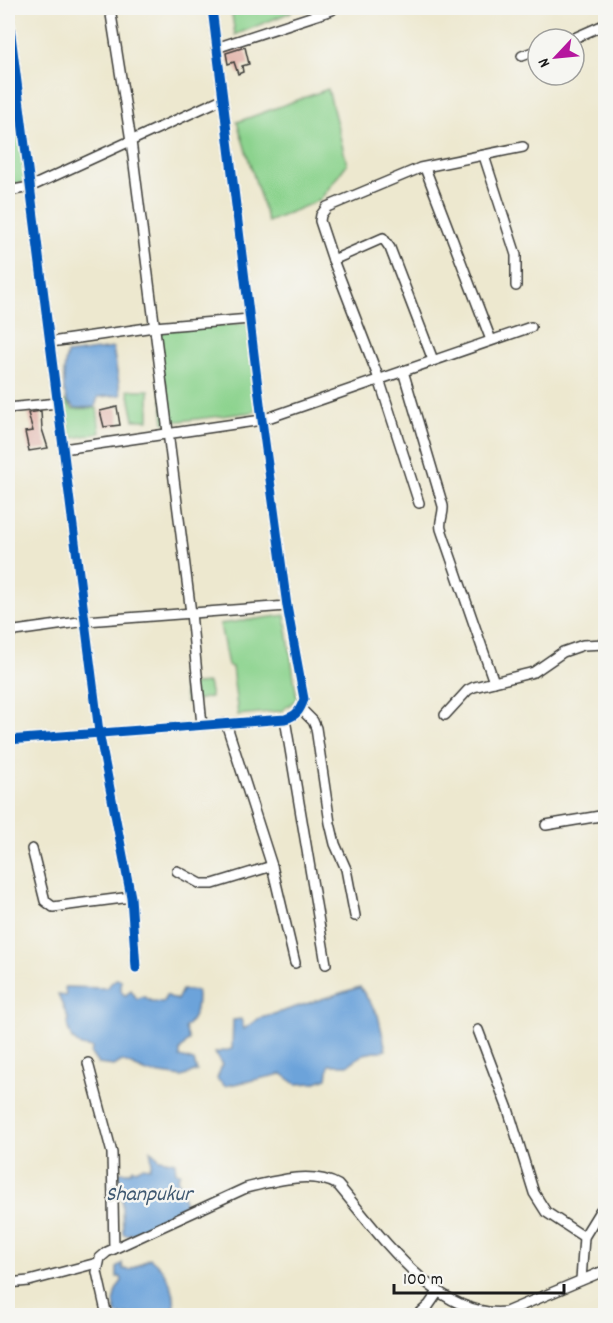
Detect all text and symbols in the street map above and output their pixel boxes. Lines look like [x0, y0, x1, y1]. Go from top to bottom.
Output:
north arrow [526, 27, 586, 87]
text: N [533, 54, 557, 71]
water label: Shanpukur [106, 1180, 195, 1211]
scale bar [394, 1257, 564, 1295]
text: 100 m [403, 1268, 443, 1293]

